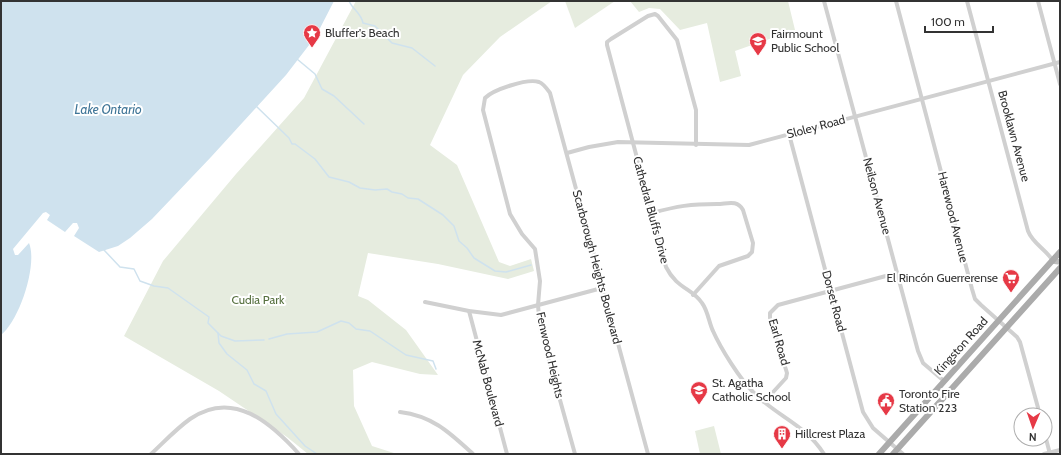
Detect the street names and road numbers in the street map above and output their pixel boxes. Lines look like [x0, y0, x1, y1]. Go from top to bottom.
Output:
street label: Brooklawn Avenue [995, 89, 1034, 183]
street label: Sloley Road [785, 112, 847, 142]
street label: Cathedral Bluffs Drive [630, 155, 673, 265]
street label: Neilson Avenue [860, 156, 895, 236]
street label: Harewood Avenue [935, 170, 972, 264]
street label: Scarborough Heights Boulevard [570, 188, 625, 346]
street label: Dorset Road [819, 269, 850, 333]
street label: Fenwood Heights [533, 310, 568, 400]
street label: Kingston Road [931, 313, 991, 378]
street label: Earl Road [766, 317, 793, 367]
street label: McNab Boulevard [470, 338, 507, 428]

